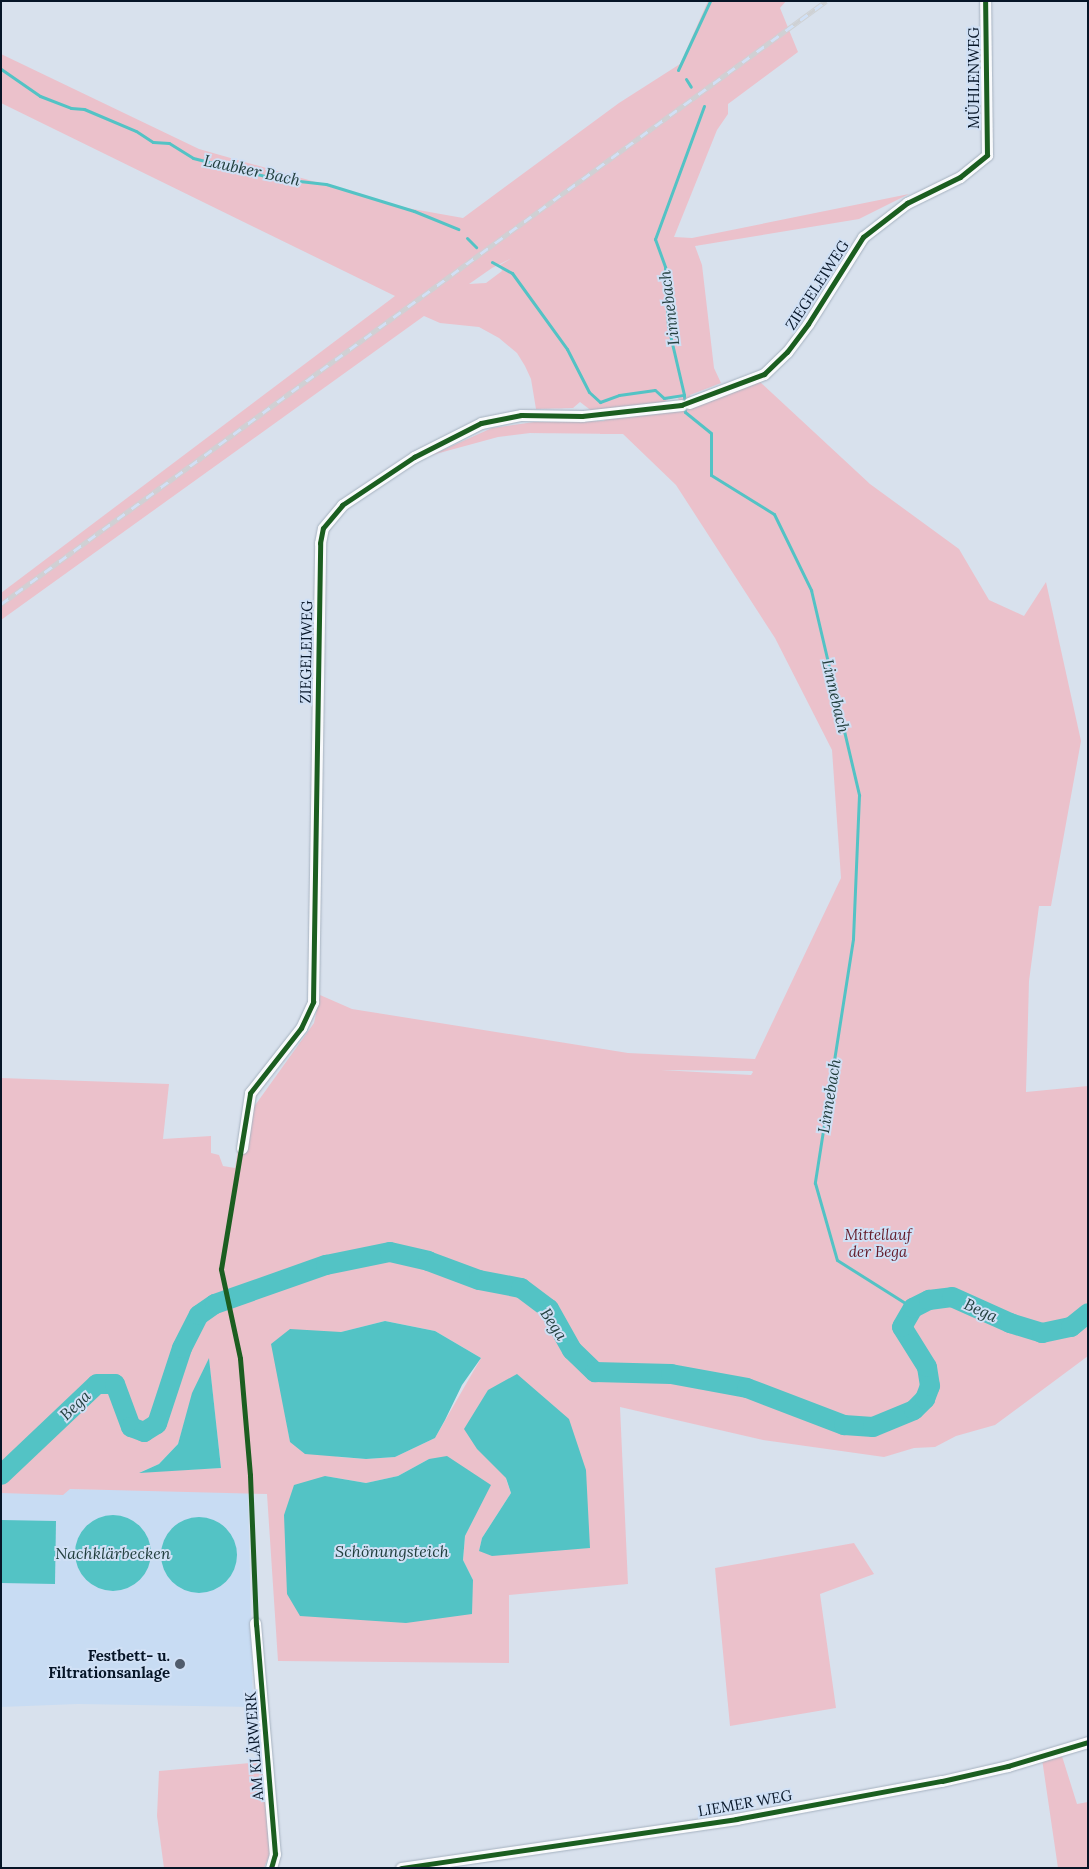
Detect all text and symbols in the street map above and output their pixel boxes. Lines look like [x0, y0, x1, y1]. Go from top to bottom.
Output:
street label: MÜHLENWEG [965, 27, 983, 129]
water label: Laubker Bach [202, 150, 302, 190]
street label: ZIEGELEIWEG [781, 237, 853, 333]
water label: Linnebach [655, 269, 683, 347]
street label: ZIEGELEIWEG [296, 600, 316, 704]
water label: Linnebach [818, 657, 854, 735]
water label: Linnebach [814, 1057, 844, 1135]
park label: Mittellauf der Bega [844, 1225, 912, 1260]
water label: Bega [961, 1294, 1001, 1326]
water label: Bega [537, 1304, 571, 1344]
water label: Bega [56, 1386, 94, 1424]
water label: Schönungsteich [335, 1541, 449, 1561]
water label: Nachklärbecken [55, 1543, 171, 1563]
place label: Festbett- u. Filtrationsanlage [48, 1646, 170, 1681]
marker: Festbett- u. Filtrationsanlage [174, 1658, 186, 1670]
street label: AM KLÄRWERK [241, 1691, 267, 1801]
street label: LIEMER WEG [697, 1786, 793, 1820]

